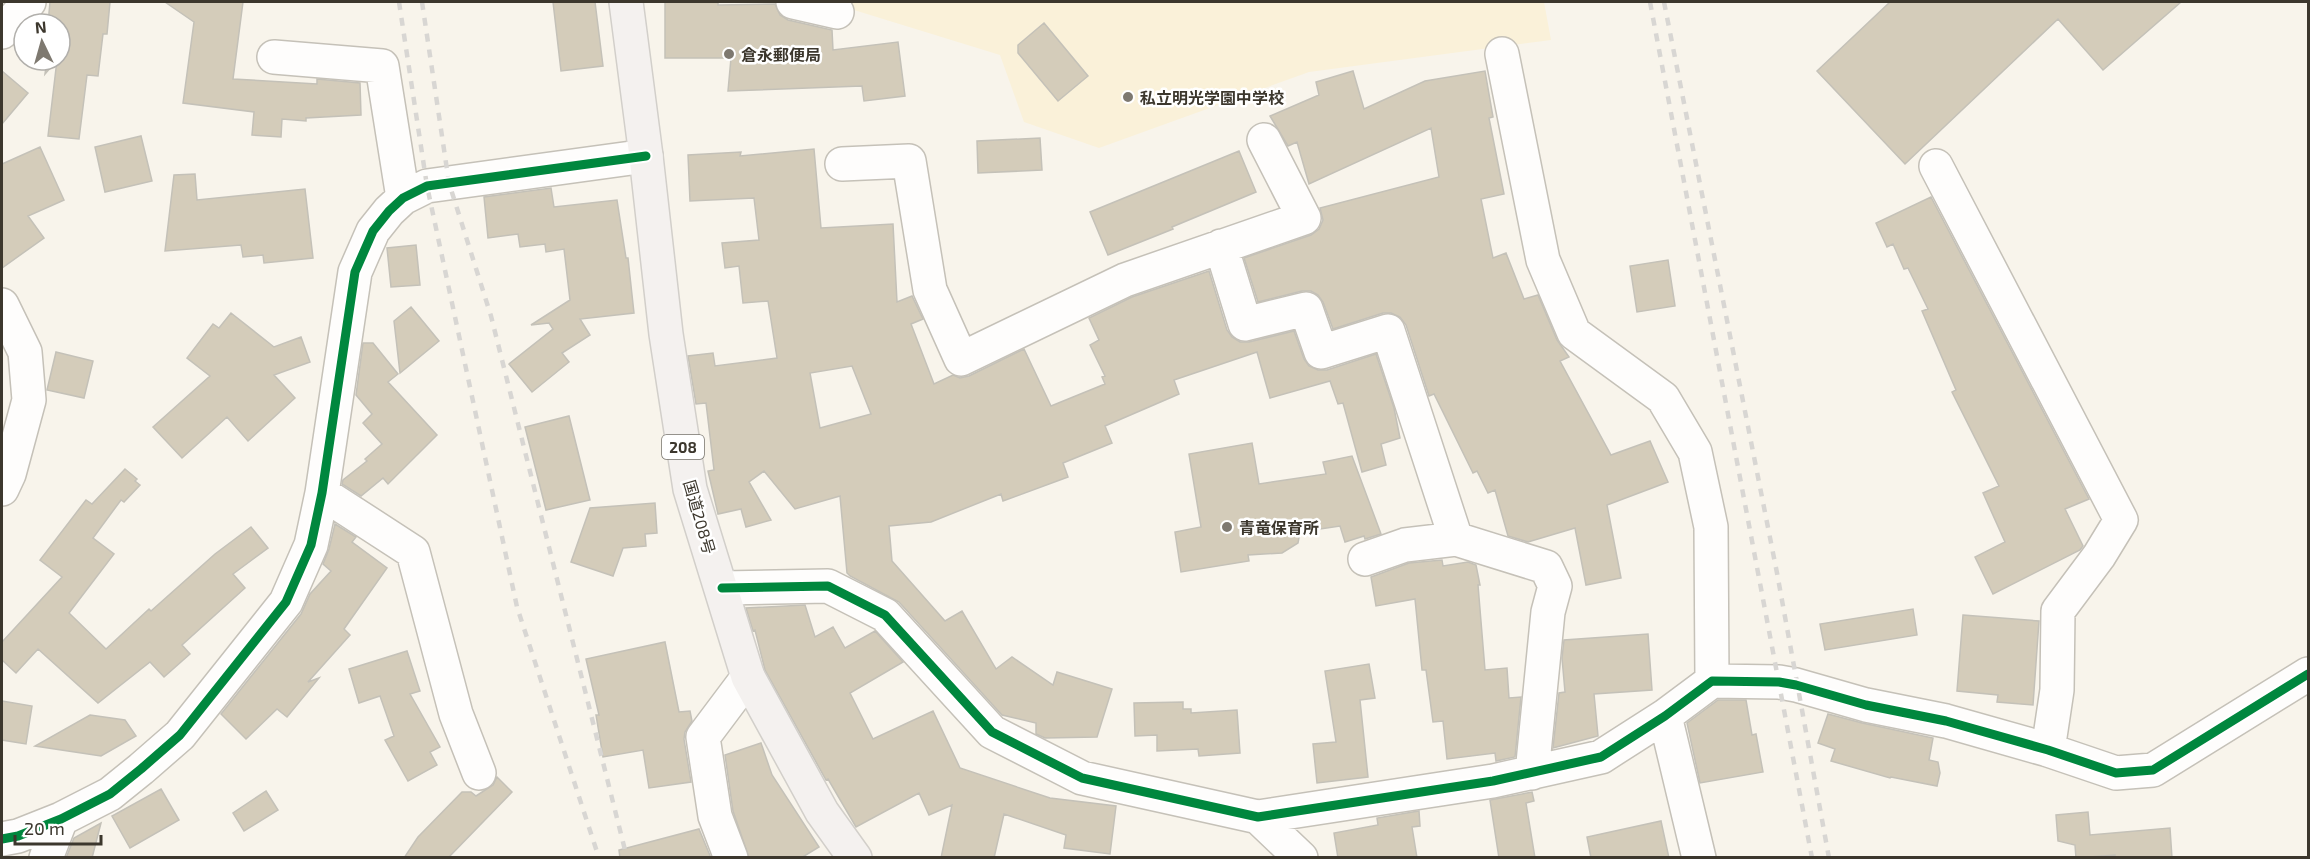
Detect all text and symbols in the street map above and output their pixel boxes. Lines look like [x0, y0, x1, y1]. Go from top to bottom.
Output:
north arrow [12, 12, 72, 72]
text: N [34, 17, 47, 37]
place label: 倉永郵便局 [741, 45, 821, 64]
marker: 倉永郵便局 [722, 47, 736, 61]
place label: 私立明光学園中学校 [1140, 88, 1284, 107]
marker: 私立明光学園中学校 [1121, 90, 1135, 104]
road number: 208 [662, 435, 704, 459]
street label: 国道208号 [680, 478, 720, 556]
place label: 青竜保育所 [1239, 518, 1319, 537]
marker: 青竜保育所 [1220, 520, 1234, 534]
scale bar [15, 808, 100, 846]
text: 20 m [24, 817, 65, 839]

